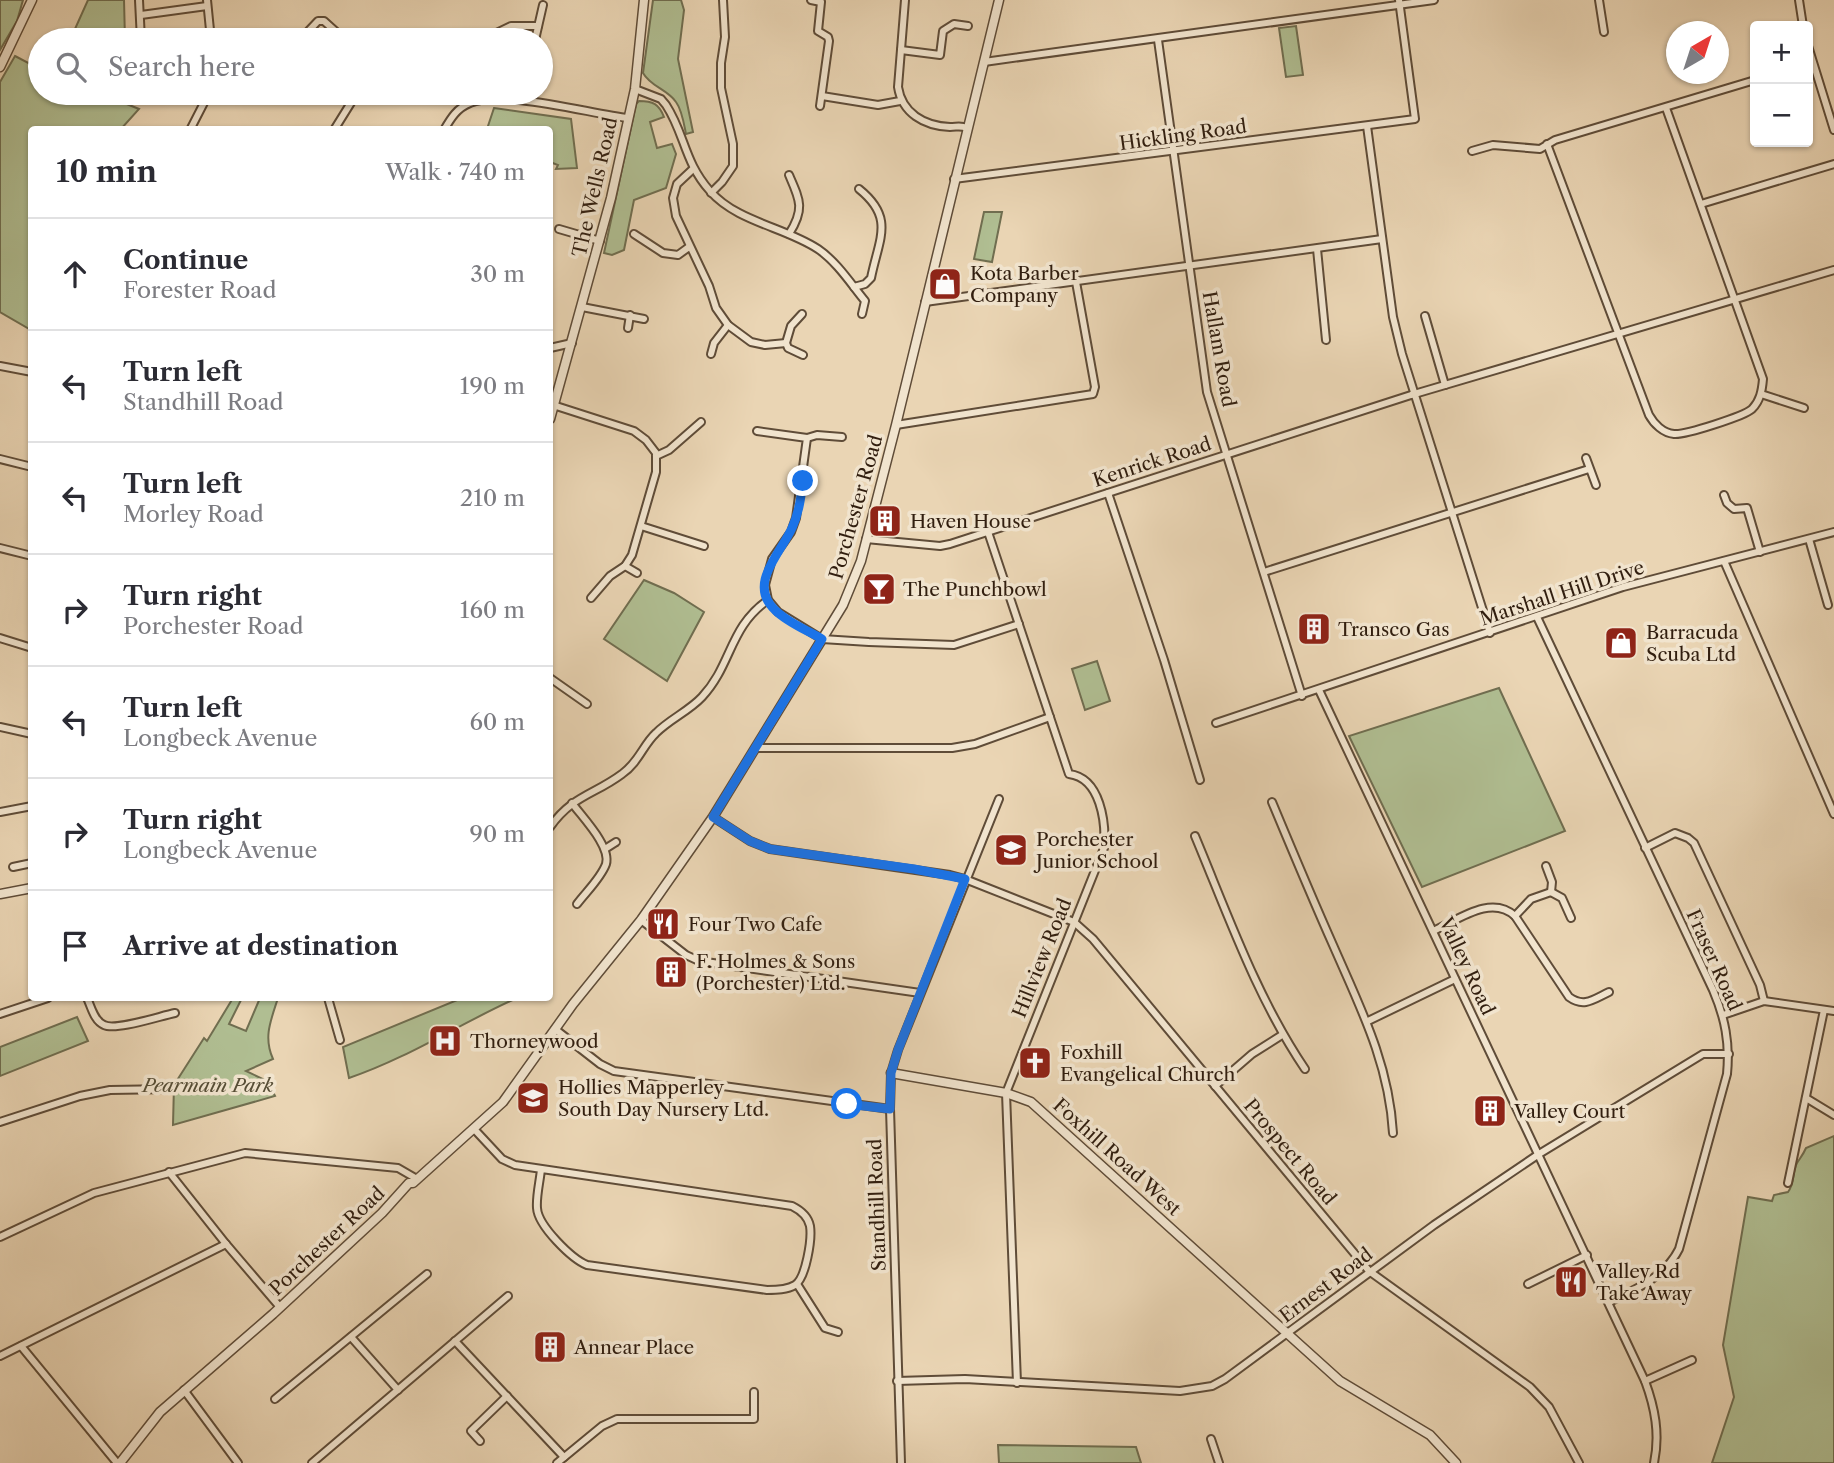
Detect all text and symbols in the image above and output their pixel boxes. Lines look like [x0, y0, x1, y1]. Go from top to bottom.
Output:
north arrow [1666, 21, 1729, 84]
map controls [1750, 21, 1813, 147]
button: + [1750, 21, 1813, 84]
search box [28, 28, 553, 105]
icon: search [52, 48, 90, 86]
text: Search here [108, 51, 255, 83]
button: − [1750, 84, 1813, 147]
street label: The Wells Road [568, 115, 622, 259]
street label: Hickling Road [1118, 115, 1249, 155]
text: 10 min [56, 153, 157, 190]
text: Walk · 740 m [385, 158, 525, 186]
text: Continue [123, 244, 248, 276]
icon: ahead [56, 255, 94, 293]
text: 30 m [470, 260, 525, 288]
place label: Kota Barber Company [970, 262, 1079, 307]
shop icon: Kota Barber Company [926, 265, 964, 303]
text: Forester Road [123, 276, 276, 304]
street label: Hallam Road [1197, 289, 1241, 409]
text: Turn left [123, 356, 242, 388]
icon: left [56, 367, 94, 405]
text: 190 m [460, 372, 525, 400]
text: Standhill Road [123, 388, 284, 416]
street label: Porchester Road [824, 432, 888, 582]
street label: Kenrick Road [1090, 432, 1215, 492]
route end [787, 465, 818, 496]
text: Turn left [123, 468, 242, 500]
icon: left [56, 479, 94, 517]
text: 210 m [460, 484, 525, 512]
text: Morley Road [123, 500, 264, 528]
building icon: Haven House [866, 502, 904, 540]
place label: Haven House [910, 510, 1031, 533]
street label: Marshall Hill Drive [1477, 556, 1647, 630]
bar icon: The Punchbowl [860, 570, 898, 608]
place label: The Punchbowl [903, 578, 1047, 601]
text: Turn right [123, 580, 262, 612]
icon: right [56, 591, 94, 629]
text: 160 m [460, 596, 525, 624]
building icon: Transco Gas [1295, 610, 1333, 648]
text: Porchester Road [123, 612, 304, 640]
place label: Transco Gas [1338, 618, 1449, 641]
place label: Barracuda Scuba Ltd [1646, 621, 1739, 666]
shop icon: Barracuda Scuba Ltd [1602, 624, 1640, 662]
text: Turn left [123, 692, 242, 724]
icon: left [56, 703, 94, 741]
text: 60 m [469, 708, 525, 736]
text: Longbeck Avenue [123, 724, 317, 752]
text: Turn right [123, 804, 262, 836]
icon: right [56, 815, 94, 853]
text: 90 m [469, 820, 525, 848]
place label: Porchester Junior School [1033, 828, 1159, 873]
school or university icon: Porchester Junior School [992, 831, 1030, 869]
text: Longbeck Avenue [123, 836, 317, 864]
street label: Hillview Road [1008, 895, 1077, 1021]
restaurant icon: Four Two Cafe [644, 905, 682, 943]
street label: Fraser Road [1681, 906, 1747, 1015]
street label: Valley Road [1434, 912, 1500, 1019]
place label: Four Two Cafe [688, 913, 822, 936]
icon: arrive [56, 927, 94, 965]
text: Arrive at destination [123, 930, 398, 962]
place label: F. Holmes & Sons (Porchester) Ltd. [696, 950, 855, 995]
building icon: F. Holmes & Sons (Porchester) Ltd. [652, 953, 690, 991]
hospital icon: Thorneywood [426, 1022, 464, 1060]
place label: Thorneywood [470, 1030, 599, 1053]
place label: Foxhill Evangelical Church [1060, 1041, 1235, 1086]
church icon: Foxhill Evangelical Church [1016, 1044, 1054, 1082]
park label: Pearmain Park [141, 1074, 274, 1097]
place label: Hollies Mapperley South Day Nursery Ltd. [558, 1076, 769, 1121]
school or university icon: Hollies Mapperley South Day Nursery Ltd. [514, 1079, 552, 1117]
route start [831, 1088, 862, 1119]
building icon: Valley Court [1471, 1092, 1509, 1130]
street label: Foxhill Road West [1048, 1094, 1186, 1221]
street label: Prospect Road [1239, 1094, 1341, 1210]
place label: Valley Court [1513, 1100, 1626, 1123]
street label: Standhill Road [863, 1138, 891, 1272]
street label: Porchester Road [265, 1181, 390, 1300]
street label: Ernest Road [1275, 1242, 1377, 1327]
place label: Valley Rd Take Away [1595, 1260, 1692, 1305]
restaurant icon: Valley Rd Take Away [1552, 1263, 1590, 1301]
building icon: Annear Place [531, 1328, 569, 1366]
place label: Annear Place [573, 1336, 694, 1359]

